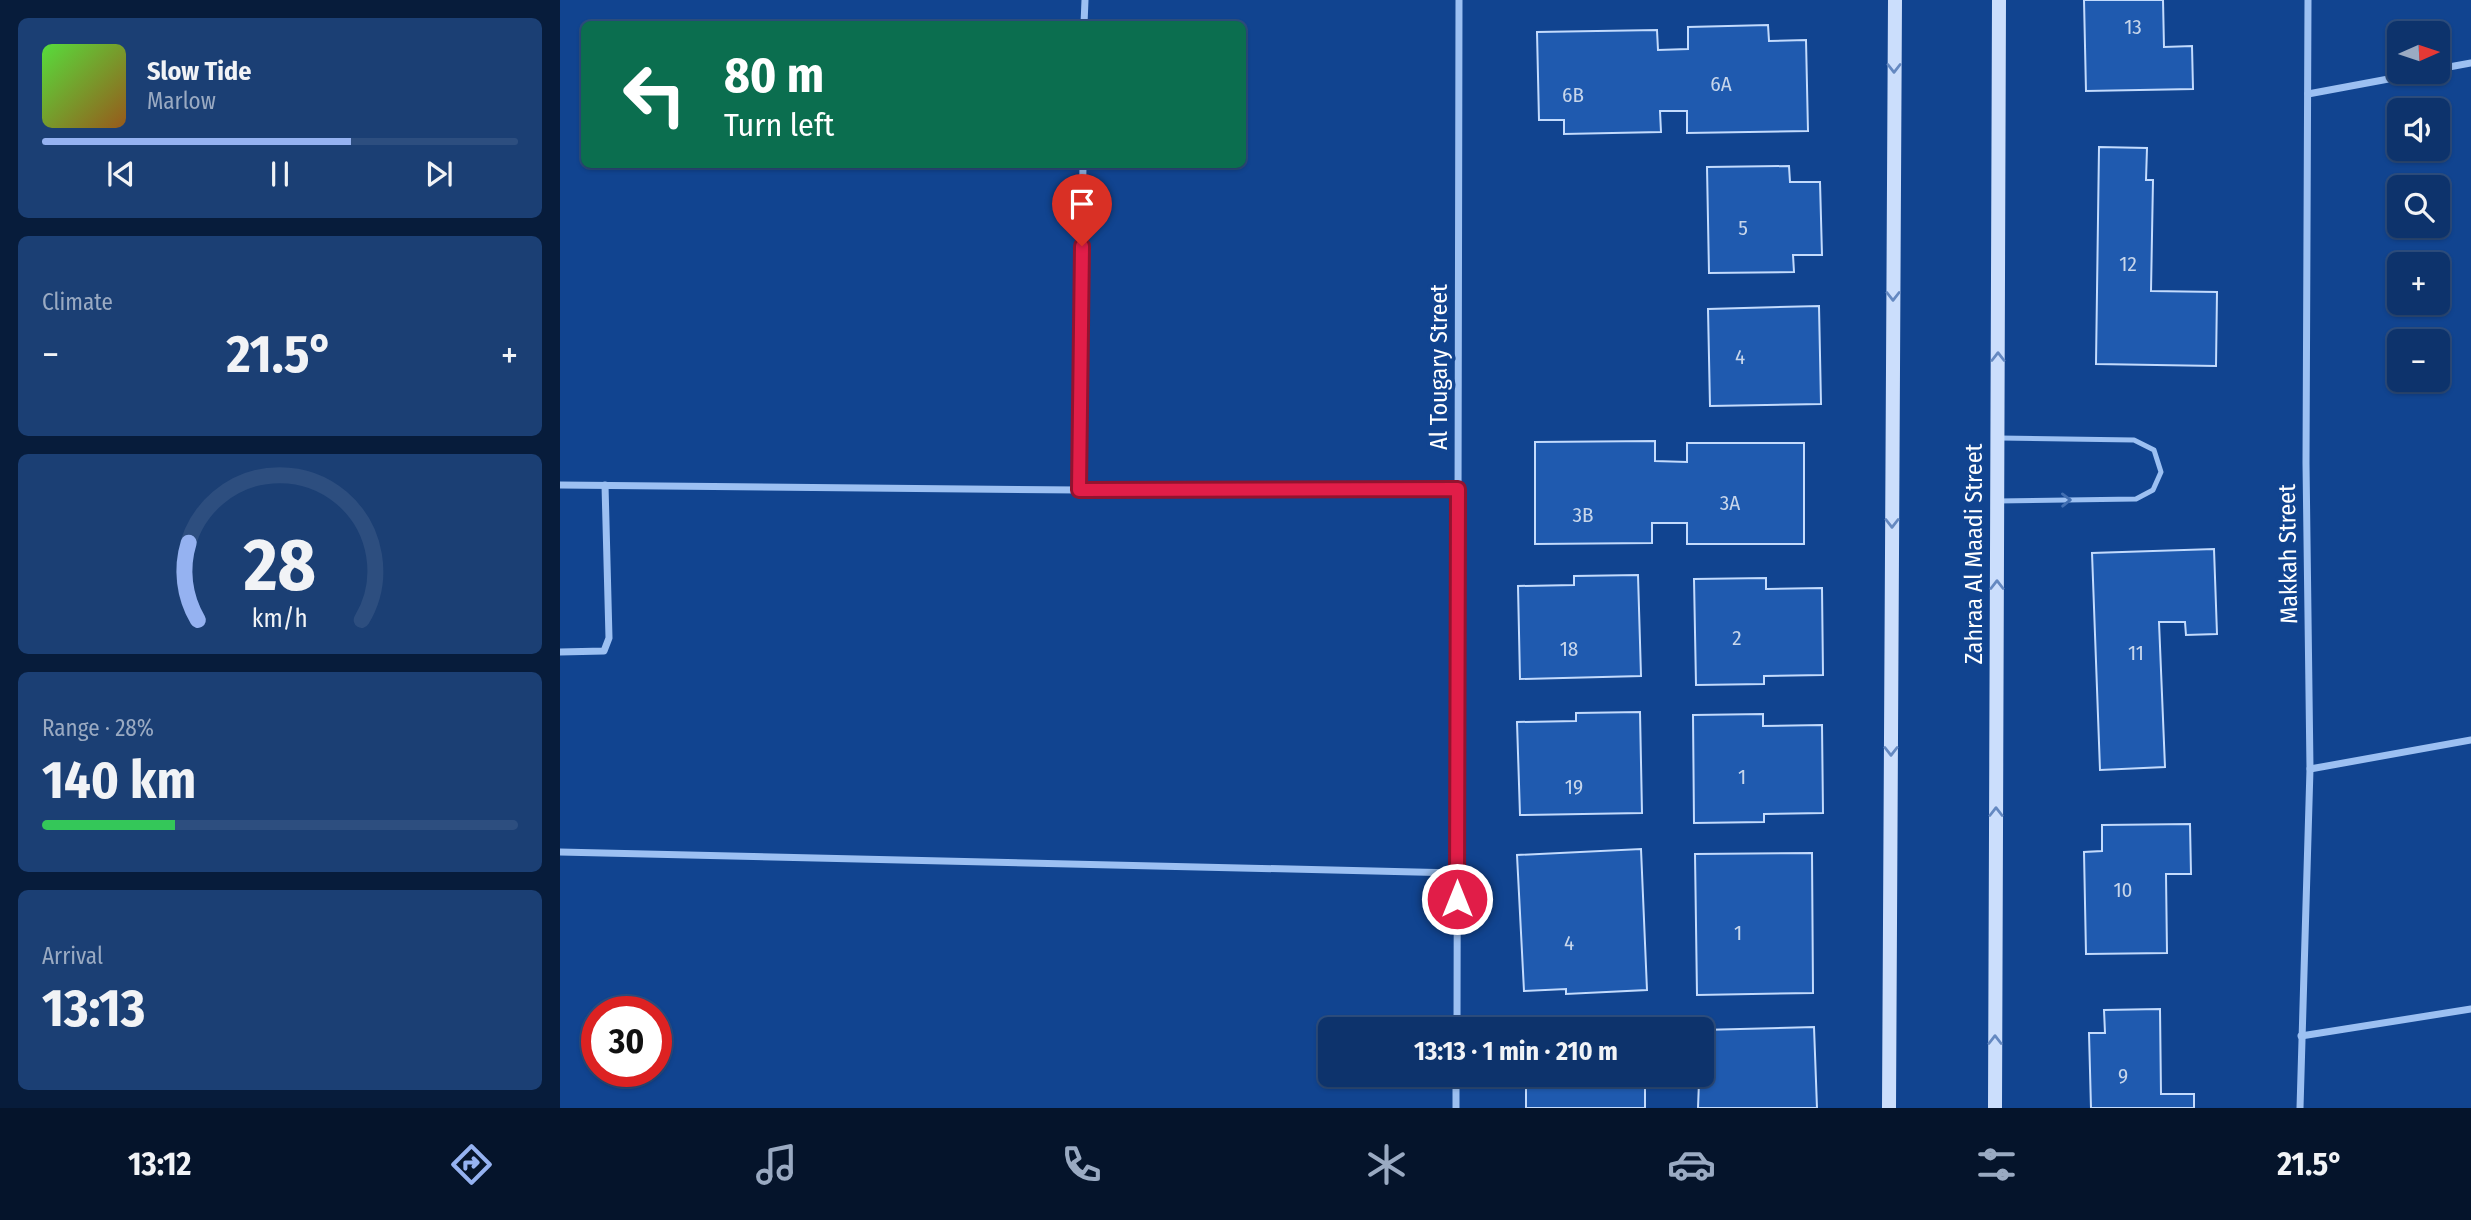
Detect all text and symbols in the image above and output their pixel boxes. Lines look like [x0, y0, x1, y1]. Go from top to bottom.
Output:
house number: 13 [2124, 14, 2142, 40]
north arrow [2387, 21, 2450, 84]
map controls [2387, 21, 2450, 392]
text: 80 m [724, 46, 824, 105]
icon: left [609, 49, 700, 140]
text: Slow Tide [147, 56, 251, 87]
one-way arrow [1886, 63, 1902, 74]
house number: 6A [1710, 71, 1732, 97]
house number: 6B [1562, 82, 1584, 108]
text: Marlow [147, 87, 216, 115]
button: sound [2387, 98, 2450, 161]
text: Turn left [724, 106, 834, 144]
icon: previous [102, 155, 140, 193]
icon: pause [261, 155, 299, 193]
icon: next [420, 155, 458, 193]
pin [1052, 174, 1112, 246]
button: search [2387, 175, 2450, 238]
icon: arrive [1063, 185, 1101, 223]
house number: 5 [1738, 215, 1748, 241]
house number: 12 [2119, 251, 2137, 277]
button: + [2387, 252, 2450, 315]
street label: Al Tougary Street [1425, 284, 1453, 450]
text: Climate [42, 288, 113, 316]
one-way arrow [1885, 291, 1901, 301]
text: 21.5° [226, 323, 333, 386]
button: − [2387, 329, 2450, 392]
text: − [42, 332, 59, 378]
text: + [501, 332, 518, 378]
house number: 4 [1735, 344, 1745, 370]
one-way arrow [1990, 352, 2006, 362]
street label: Zahraa Al Maadi Street [1960, 444, 1988, 664]
street label: Makkah Street [2273, 484, 2303, 624]
house number: 3A [1720, 490, 1740, 516]
one-way arrow [2061, 492, 2071, 508]
house number: 3B [1573, 502, 1593, 528]
one-way arrow [1884, 518, 1900, 529]
text: 28 [243, 522, 316, 609]
one-way arrow [1989, 579, 2005, 590]
text: km/h [252, 604, 308, 634]
house number: 2 [1732, 625, 1742, 651]
house number: 18 [1560, 636, 1578, 662]
house number: 11 [2128, 640, 2144, 666]
text: Range · 28% [42, 714, 154, 742]
one-way arrow [1883, 746, 1899, 756]
text: 140 km [42, 749, 196, 812]
house number: 1 [1738, 764, 1746, 790]
house number: 19 [1565, 774, 1583, 800]
one-way arrow [1988, 807, 2004, 817]
position arrow [1420, 862, 1494, 936]
house number: 10 [2113, 877, 2133, 903]
house number: 1 [1734, 920, 1742, 946]
house number: 4 [1564, 930, 1574, 956]
text: Arrival [42, 942, 103, 970]
text: 13:13 [42, 977, 145, 1040]
speed limit sign: 30 [581, 996, 672, 1087]
one-way arrow [1987, 1034, 2003, 1045]
text: 13:13 · 1 min · 210 m [1414, 1036, 1618, 1067]
house number: 9 [2118, 1063, 2128, 1089]
icon: directions [447, 1140, 496, 1189]
icon: music [752, 1140, 801, 1189]
icon: phone [1057, 1140, 1106, 1189]
icon: climate [1362, 1140, 1411, 1189]
icon: car [1667, 1140, 1716, 1189]
icon: filters [1972, 1140, 2021, 1189]
text: 13:12 [128, 1145, 191, 1183]
text: 21.5° [2277, 1145, 2343, 1183]

